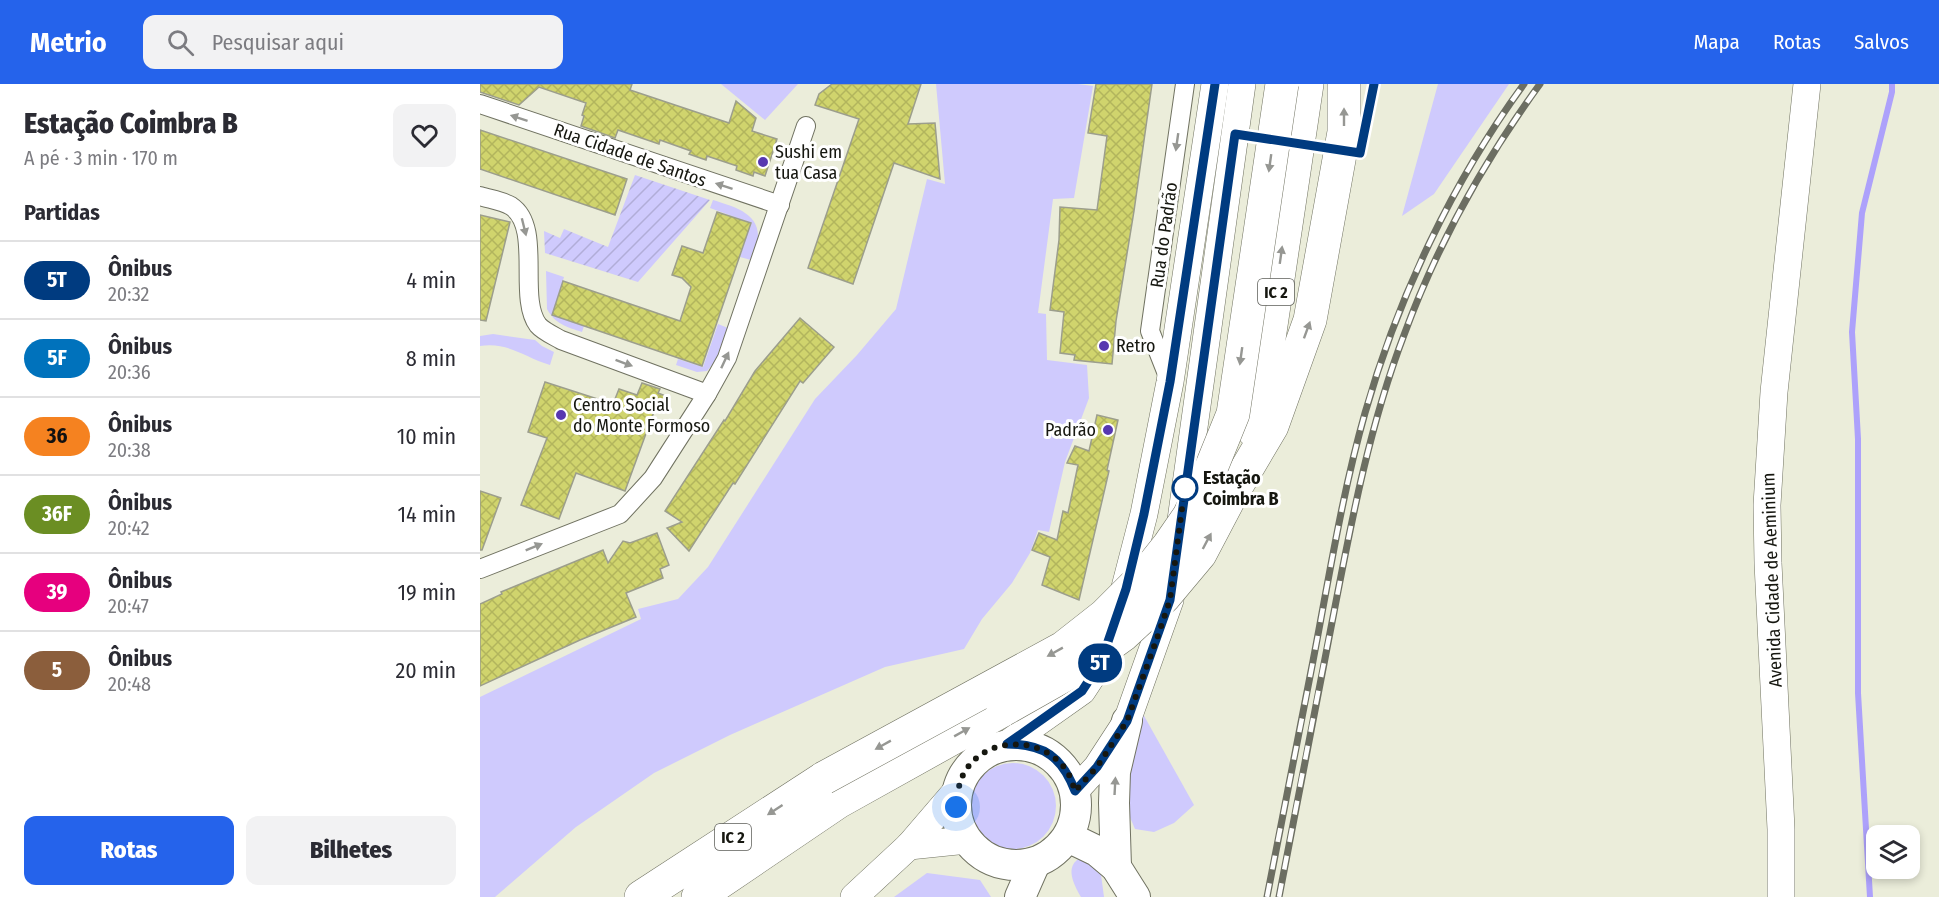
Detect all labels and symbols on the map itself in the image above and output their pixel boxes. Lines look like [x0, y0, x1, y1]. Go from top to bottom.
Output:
one-way arrow [1339, 108, 1349, 127]
one-way arrow [510, 112, 528, 122]
street label: Rua Cidade de Santos [551, 119, 710, 192]
one-way arrow [1172, 133, 1181, 152]
place label: Sushi em tua Casa [775, 141, 842, 184]
one-way arrow [1266, 153, 1275, 172]
marker: Sushi em tua Casa [756, 155, 770, 169]
one-way arrow [715, 181, 733, 191]
street label: Rua do Padrão [1146, 181, 1182, 289]
one-way arrow [520, 218, 529, 237]
one-way arrow [1277, 246, 1286, 265]
road number: IC 2 [1258, 279, 1294, 305]
one-way arrow [1302, 320, 1312, 338]
place label: Retro [1116, 335, 1156, 357]
marker: Retro [1097, 339, 1111, 353]
one-way arrow [1237, 346, 1246, 365]
one-way arrow [721, 352, 730, 369]
one-way arrow [615, 359, 633, 369]
place label: Centro Social do Monte Formoso [573, 394, 710, 437]
marker: Centro Social do Monte Formoso [554, 408, 568, 422]
place label: Padrão [1045, 419, 1096, 441]
marker: Padrão [1101, 423, 1115, 437]
place label: Estação Coimbra B [1203, 467, 1279, 510]
street label: Avenida Cidade de Aeminium [1757, 472, 1787, 688]
marker: Estação Coimbra B [1172, 475, 1198, 501]
one-way arrow [1202, 532, 1212, 549]
one-way arrow [526, 542, 544, 552]
line badge: 5T [1073, 644, 1127, 682]
one-way arrow [1046, 647, 1063, 657]
one-way arrow [954, 727, 971, 737]
one-way arrow [875, 740, 892, 750]
one-way arrow [1110, 776, 1119, 795]
your location [941, 792, 971, 822]
one-way arrow [767, 804, 783, 815]
road number: IC 2 [715, 824, 751, 850]

